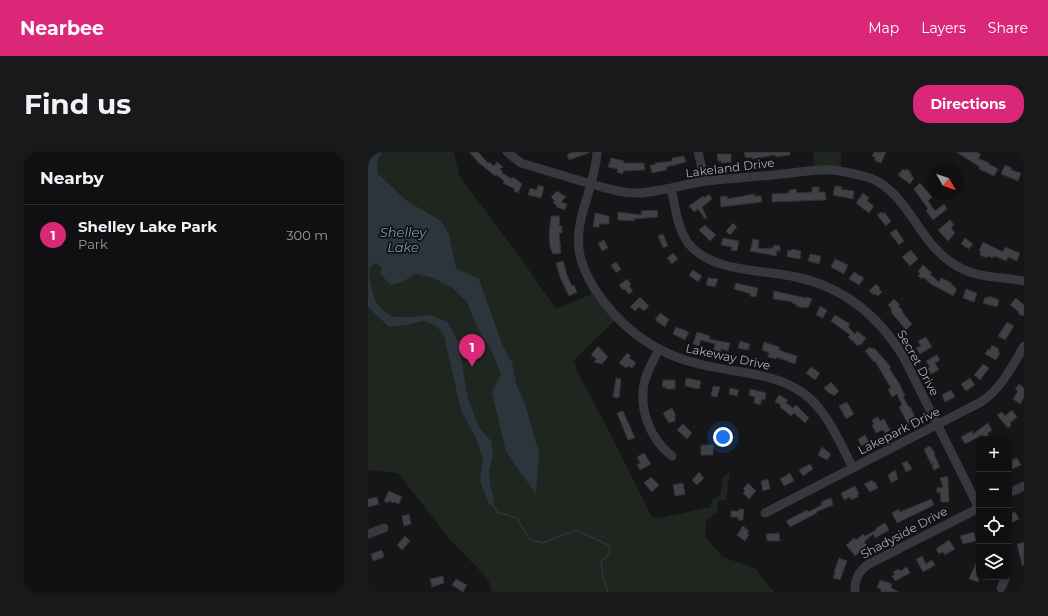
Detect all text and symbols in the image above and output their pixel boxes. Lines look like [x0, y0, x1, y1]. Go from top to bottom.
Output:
text: Nearbee [20, 17, 104, 40]
text: Map [868, 19, 899, 37]
text: Layers [921, 19, 966, 37]
text: Share [988, 19, 1028, 37]
button: Directions [913, 85, 1024, 123]
text: Find us [24, 87, 131, 121]
street label: Lakeland Drive [685, 155, 775, 180]
north arrow [928, 164, 964, 200]
text: Nearby [40, 168, 104, 188]
text: Shelley Lake Park [78, 217, 217, 236]
water label: Shelley Lake [380, 224, 427, 255]
text: 1 [50, 227, 56, 243]
text: 300 m [286, 227, 328, 243]
text: Park [78, 236, 108, 252]
street label: Secret Drive [894, 327, 943, 398]
pin: 1 [459, 334, 485, 367]
street label: Lakeway Drive [684, 340, 772, 373]
street label: Lakepark Drive [855, 403, 942, 458]
your location [713, 427, 733, 447]
map controls [976, 436, 1012, 580]
button: + [976, 436, 1012, 472]
button: − [976, 472, 1012, 508]
street label: Shadyside Drive [858, 503, 950, 562]
button: locate [976, 508, 1012, 544]
button: layers [976, 544, 1012, 580]

